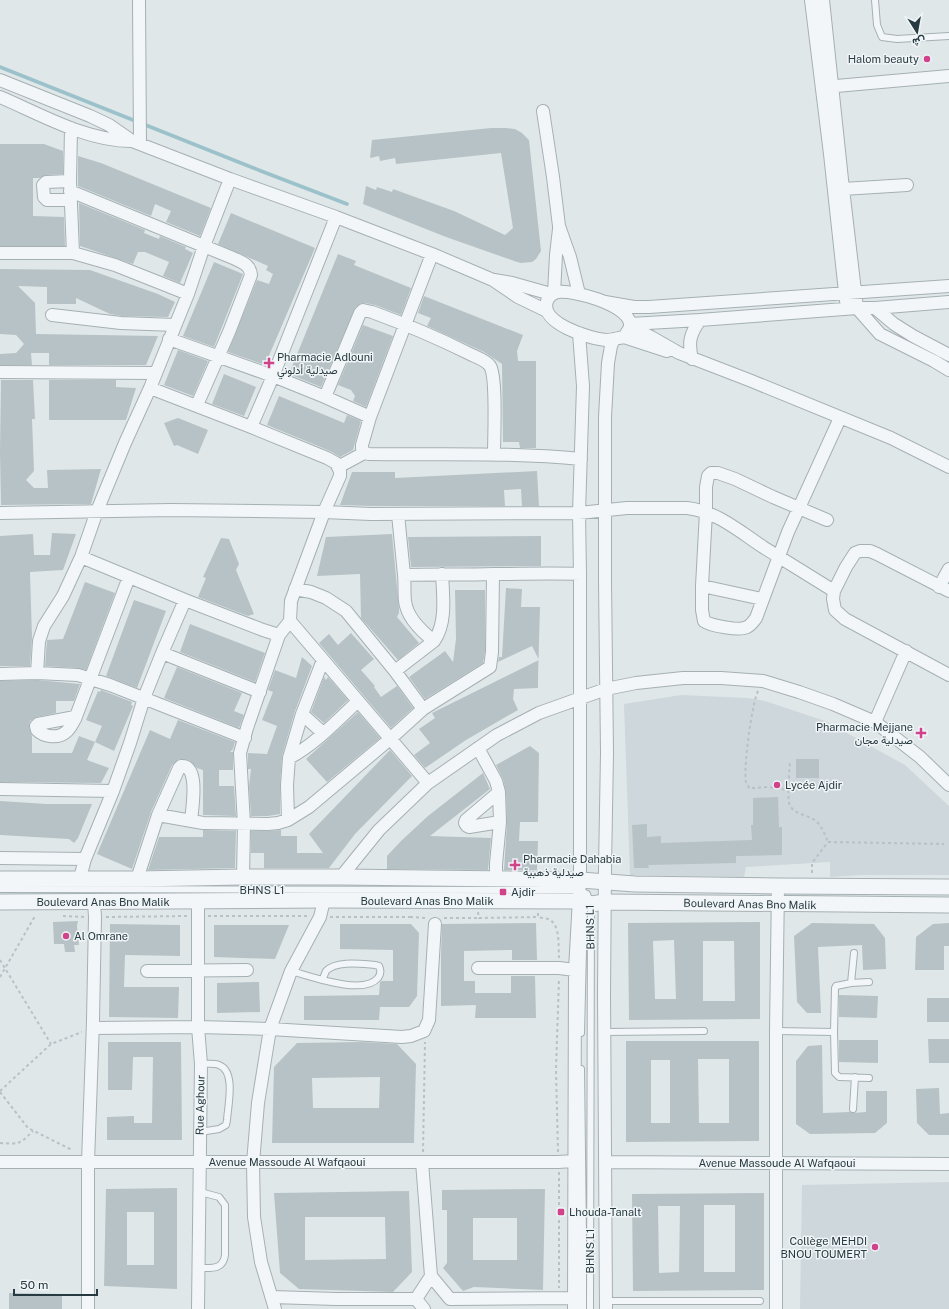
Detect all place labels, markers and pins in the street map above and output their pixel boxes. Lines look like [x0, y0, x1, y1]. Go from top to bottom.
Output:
place label: Halom beauty [848, 53, 919, 65]
marker: Halom beauty [922, 54, 932, 64]
place label: Pharmacie Adlouni صيدلية أدلوني [277, 351, 373, 380]
marker: Pharmacie Adlouni صيدلية أدلوني [264, 358, 274, 368]
place label: Pharmacie Mejjane صيدلية مجان [816, 721, 913, 747]
marker: Pharmacie Mejjane صيدلية مجان [916, 728, 926, 738]
place label: Lycée Ajdir [785, 779, 842, 791]
marker: Lycée Ajdir [772, 780, 782, 790]
place label: Pharmacie Dahabia صيدلية ذهبية [523, 853, 621, 879]
marker: Pharmacie Dahabia صيدلية ذهبية [510, 860, 520, 870]
place label: Ajdir [511, 886, 535, 898]
marker: Ajdir [498, 887, 508, 897]
place label: Al Omrane [74, 930, 128, 942]
marker: Al Omrane [61, 931, 71, 941]
place label: Lhouda-Tanalt [569, 1206, 641, 1218]
marker: Lhouda-Tanalt [556, 1207, 566, 1217]
place label: Collège MEHDI BNOU TOUMERT [780, 1235, 867, 1260]
marker: Collège MEHDI BNOU TOUMERT [870, 1242, 880, 1252]

